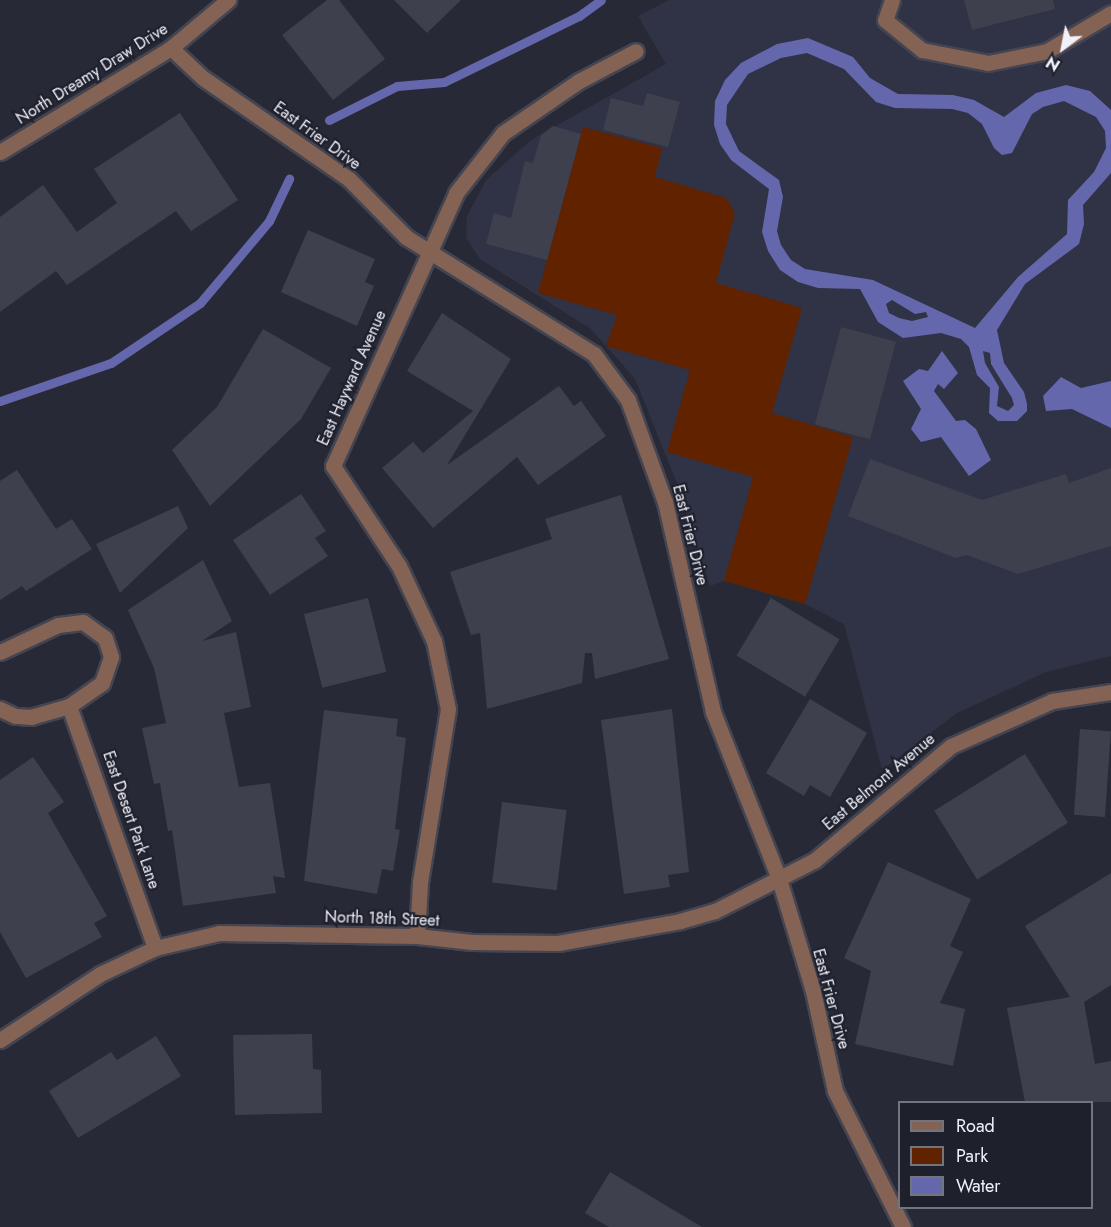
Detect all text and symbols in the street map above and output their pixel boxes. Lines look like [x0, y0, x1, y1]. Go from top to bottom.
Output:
north arrow [1033, 18, 1093, 78]
street label: North Dreamy Draw Drive [13, 19, 171, 129]
text: N [1042, 51, 1065, 77]
street label: East Frier Drive [270, 98, 364, 174]
street label: East Hayward Avenue [314, 307, 390, 449]
street label: East Frier Drive [668, 483, 712, 587]
street label: East Belmont Avenue [819, 729, 939, 835]
street label: East Desert Park Lane [98, 749, 164, 891]
street label: North 18th Street [324, 907, 440, 931]
street label: East Frier Drive [808, 947, 854, 1051]
legend [898, 1101, 1093, 1209]
text: Road [956, 1113, 995, 1139]
text: Park [956, 1143, 988, 1169]
text: Water [956, 1173, 1000, 1199]

